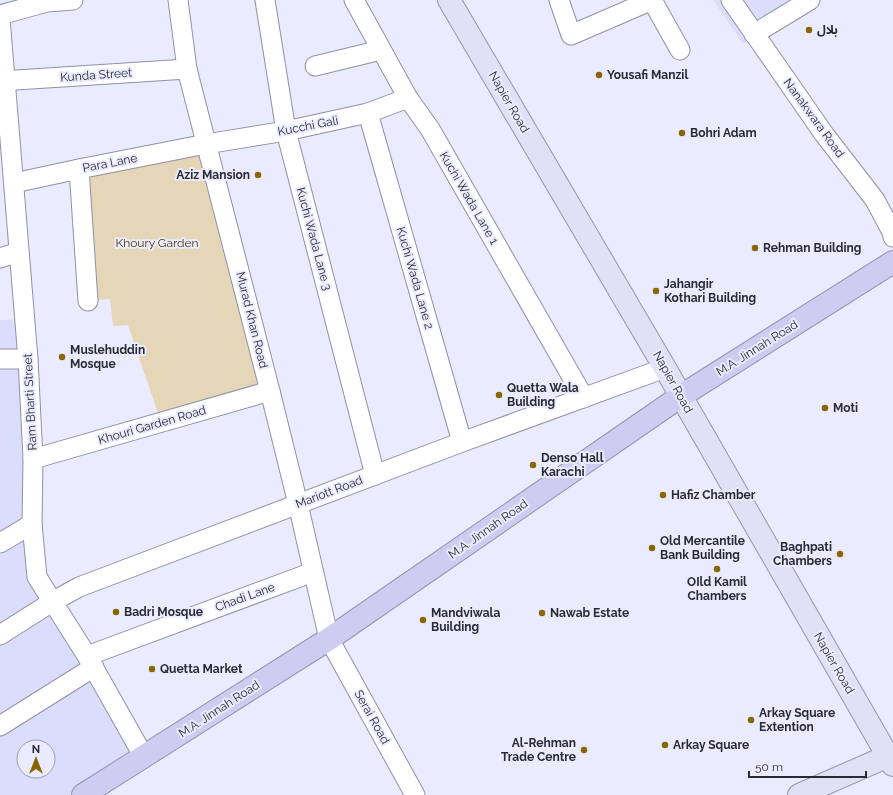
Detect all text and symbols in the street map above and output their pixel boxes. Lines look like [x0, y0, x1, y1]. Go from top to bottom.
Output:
place label: بلال [817, 23, 838, 37]
marker: بلال [804, 25, 814, 35]
street label: Kunda Street [60, 66, 132, 84]
place label: Yousafi Manzil [607, 68, 688, 82]
street label: Napier Road [486, 69, 532, 135]
marker: Yousafi Manzil [594, 70, 604, 80]
street label: Nanakwara Road [781, 76, 847, 160]
street label: Kucchi Gali [277, 113, 339, 139]
place label: Bohri Adam [690, 126, 757, 140]
marker: Bohri Adam [677, 128, 687, 138]
street label: Kuchi Wada Lane 1 [437, 149, 501, 247]
street label: Para Lane [82, 151, 138, 175]
place label: Aziz Mansion [176, 168, 250, 182]
marker: Aziz Mansion [253, 170, 263, 180]
street label: Kuchi Wada Lane 3 [294, 186, 334, 292]
street label: Kuchi Wada Lane 2 [394, 225, 436, 331]
park label: Khoury Garden [115, 236, 199, 250]
place label: Rehman Building [763, 241, 861, 255]
marker: Rehman Building [750, 243, 760, 253]
street label: Murad Khan Road [233, 270, 271, 370]
place label: Jahangir Kothari Building [664, 277, 756, 305]
marker: Jahangir Kothari Building [651, 286, 661, 296]
street label: M.A. Jinnah Road [714, 317, 800, 379]
place label: Muslehuddin Mosque [70, 343, 145, 371]
street label: Napier Road [650, 349, 696, 415]
marker: Muslehuddin Mosque [57, 352, 67, 362]
street label: Ram Bharti Street [20, 353, 40, 451]
place label: Quetta Wala Building [507, 381, 579, 409]
marker: Quetta Wala Building [494, 390, 504, 400]
place label: Moti [833, 401, 858, 415]
street label: Khouri Garden Road [97, 403, 207, 447]
marker: Moti [820, 403, 830, 413]
place label: Denso Hall Karachi [541, 451, 604, 479]
marker: Denso Hall Karachi [528, 460, 538, 470]
street label: Mariott Road [293, 473, 365, 511]
place label: Hafiz Chamber [671, 488, 756, 502]
marker: Hafiz Chamber [658, 490, 668, 500]
street label: M.A. Jinnah Road [446, 496, 530, 562]
place label: Old Mercantile Bank Building [660, 534, 745, 562]
place label: Baghpati Chambers [773, 540, 832, 568]
marker: Old Mercantile Bank Building [647, 543, 657, 553]
marker: Baghpati Chambers [835, 549, 845, 559]
marker: OIld Kamil Chambers [712, 564, 722, 574]
place label: OIld Kamil Chambers [687, 575, 747, 603]
street label: Chadi Lane [213, 580, 277, 614]
place label: Badri Mosque [124, 605, 203, 619]
place label: Mandviwala Building [431, 606, 500, 634]
place label: Nawab Estate [550, 606, 629, 620]
marker: Badri Mosque [111, 607, 121, 617]
marker: Nawab Estate [537, 608, 547, 618]
marker: Mandviwala Building [418, 615, 428, 625]
street label: Napier Road [811, 630, 857, 696]
place label: Quetta Market [160, 662, 243, 676]
marker: Quetta Market [147, 664, 157, 674]
street label: M.A. Jinnah Road [176, 678, 262, 740]
street label: Serai Road [351, 688, 393, 746]
place label: Arkay Square Extention [759, 706, 835, 734]
marker: Arkay Square Extention [746, 715, 756, 725]
place label: Al-Rehman Trade Centre [501, 736, 576, 764]
place label: Arkay Square [673, 738, 749, 752]
north arrow [16, 739, 56, 779]
marker: Arkay Square [660, 740, 670, 750]
text: N [32, 743, 40, 756]
marker: Al-Rehman Trade Centre [579, 745, 589, 755]
scale bar [749, 753, 866, 779]
text: 50 m [755, 760, 783, 774]

